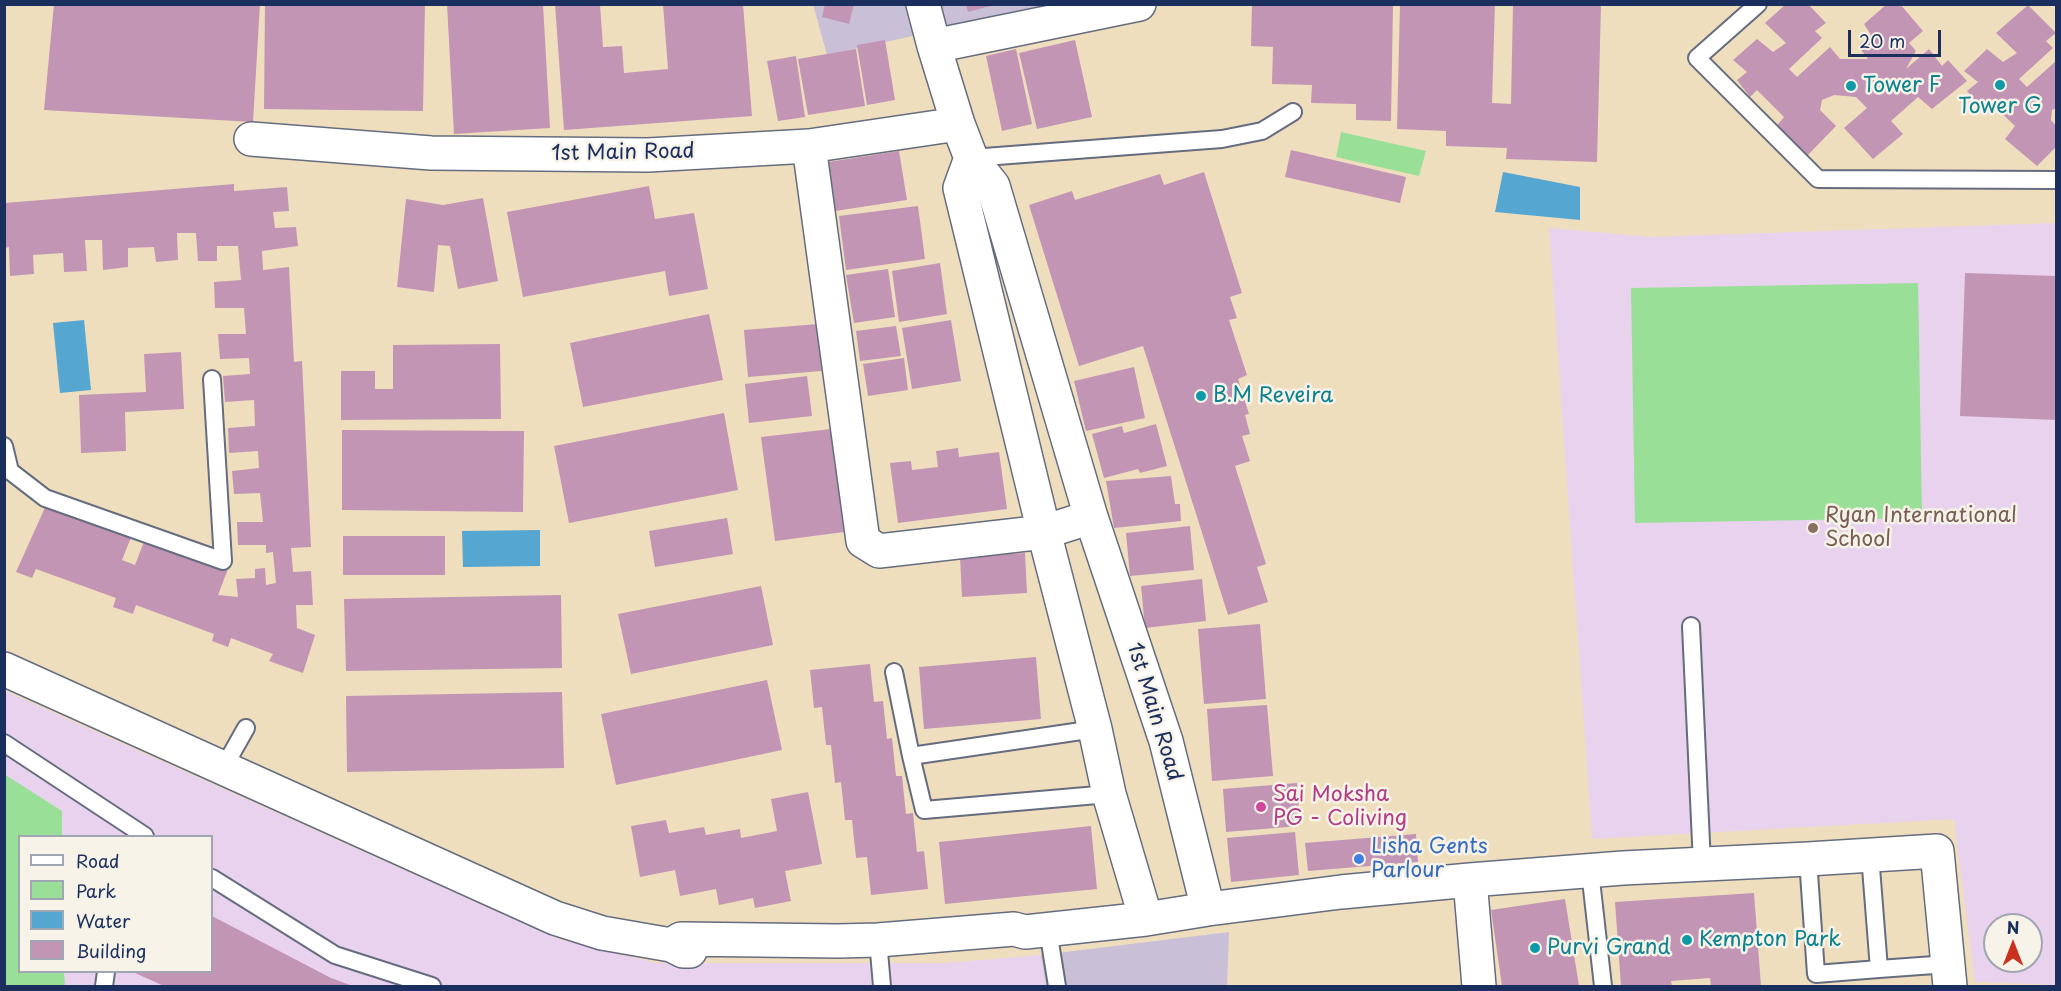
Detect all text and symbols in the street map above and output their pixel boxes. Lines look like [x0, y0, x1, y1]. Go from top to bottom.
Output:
scale bar [1851, 18, 1944, 56]
text: 20 m [1859, 27, 1905, 54]
place label: Tower F [1863, 73, 1941, 99]
marker: Tower G [1993, 78, 2007, 92]
marker: Tower F [1844, 79, 1858, 93]
place label: Tower G [1958, 94, 2042, 120]
street label: 1st Main Road [551, 139, 695, 167]
place label: B.M Reveira [1213, 383, 1333, 409]
marker: B.M Reveira [1194, 389, 1208, 403]
place label: Ryan International School [1825, 503, 2017, 553]
marker: Ryan International School [1806, 521, 1820, 535]
street label: 1st Main Road [1121, 640, 1187, 784]
place label: Sai Moksha PG - Coliving [1273, 782, 1407, 832]
marker: Sai Moksha PG - Coliving [1254, 800, 1268, 814]
place label: Lisha Gents Parlour [1371, 834, 1488, 884]
legend [18, 835, 213, 973]
text: Road [76, 847, 120, 874]
marker: Lisha Gents Parlour [1352, 852, 1366, 866]
text: Park [76, 877, 116, 904]
text: Water [76, 907, 130, 934]
north arrow [1983, 913, 2043, 973]
text: N [2007, 915, 2019, 939]
place label: Kempton Park [1699, 927, 1841, 953]
marker: Kempton Park [1680, 933, 1694, 947]
place label: Purvi Grand [1547, 935, 1670, 961]
text: Building [76, 937, 146, 964]
marker: Purvi Grand [1528, 941, 1542, 955]

